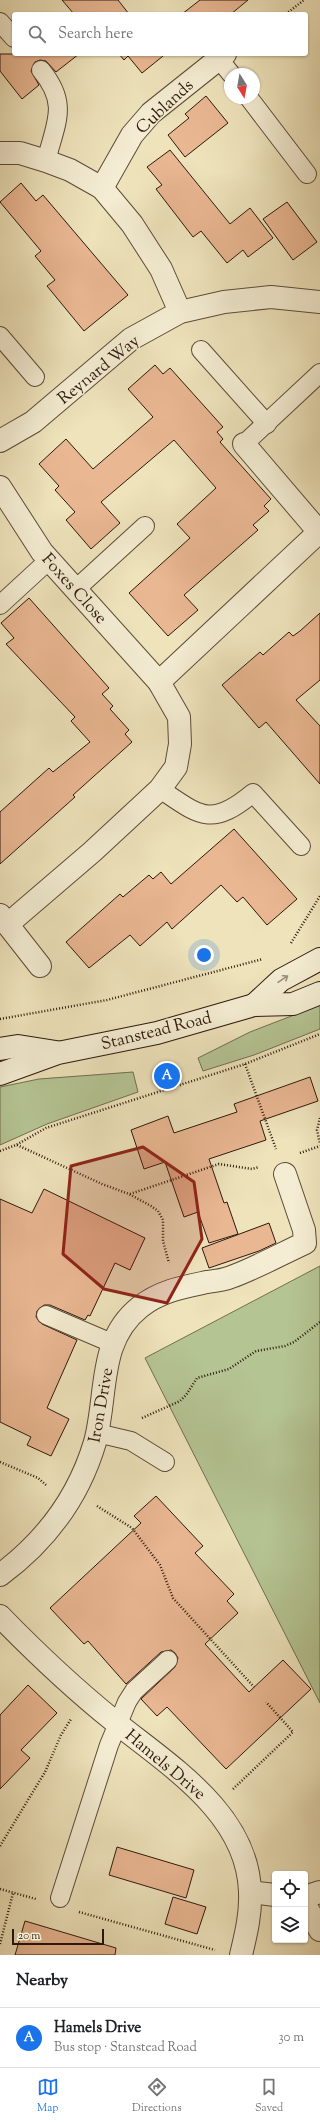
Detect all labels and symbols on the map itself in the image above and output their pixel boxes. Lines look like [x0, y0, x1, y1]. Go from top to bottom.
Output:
north arrow [224, 68, 260, 104]
street label: Cublands [131, 74, 200, 140]
street label: Reynard Way [53, 330, 146, 411]
street label: Foxes Close [35, 549, 112, 630]
your location [194, 945, 214, 965]
one-way arrow [278, 975, 289, 983]
street label: Stanstead Road [99, 1006, 215, 1057]
pin: A [154, 1061, 180, 1091]
street label: Iron Drive [84, 1366, 120, 1445]
street label: Hamels Drive [119, 1725, 210, 1807]
scale bar [12, 1927, 104, 1946]

